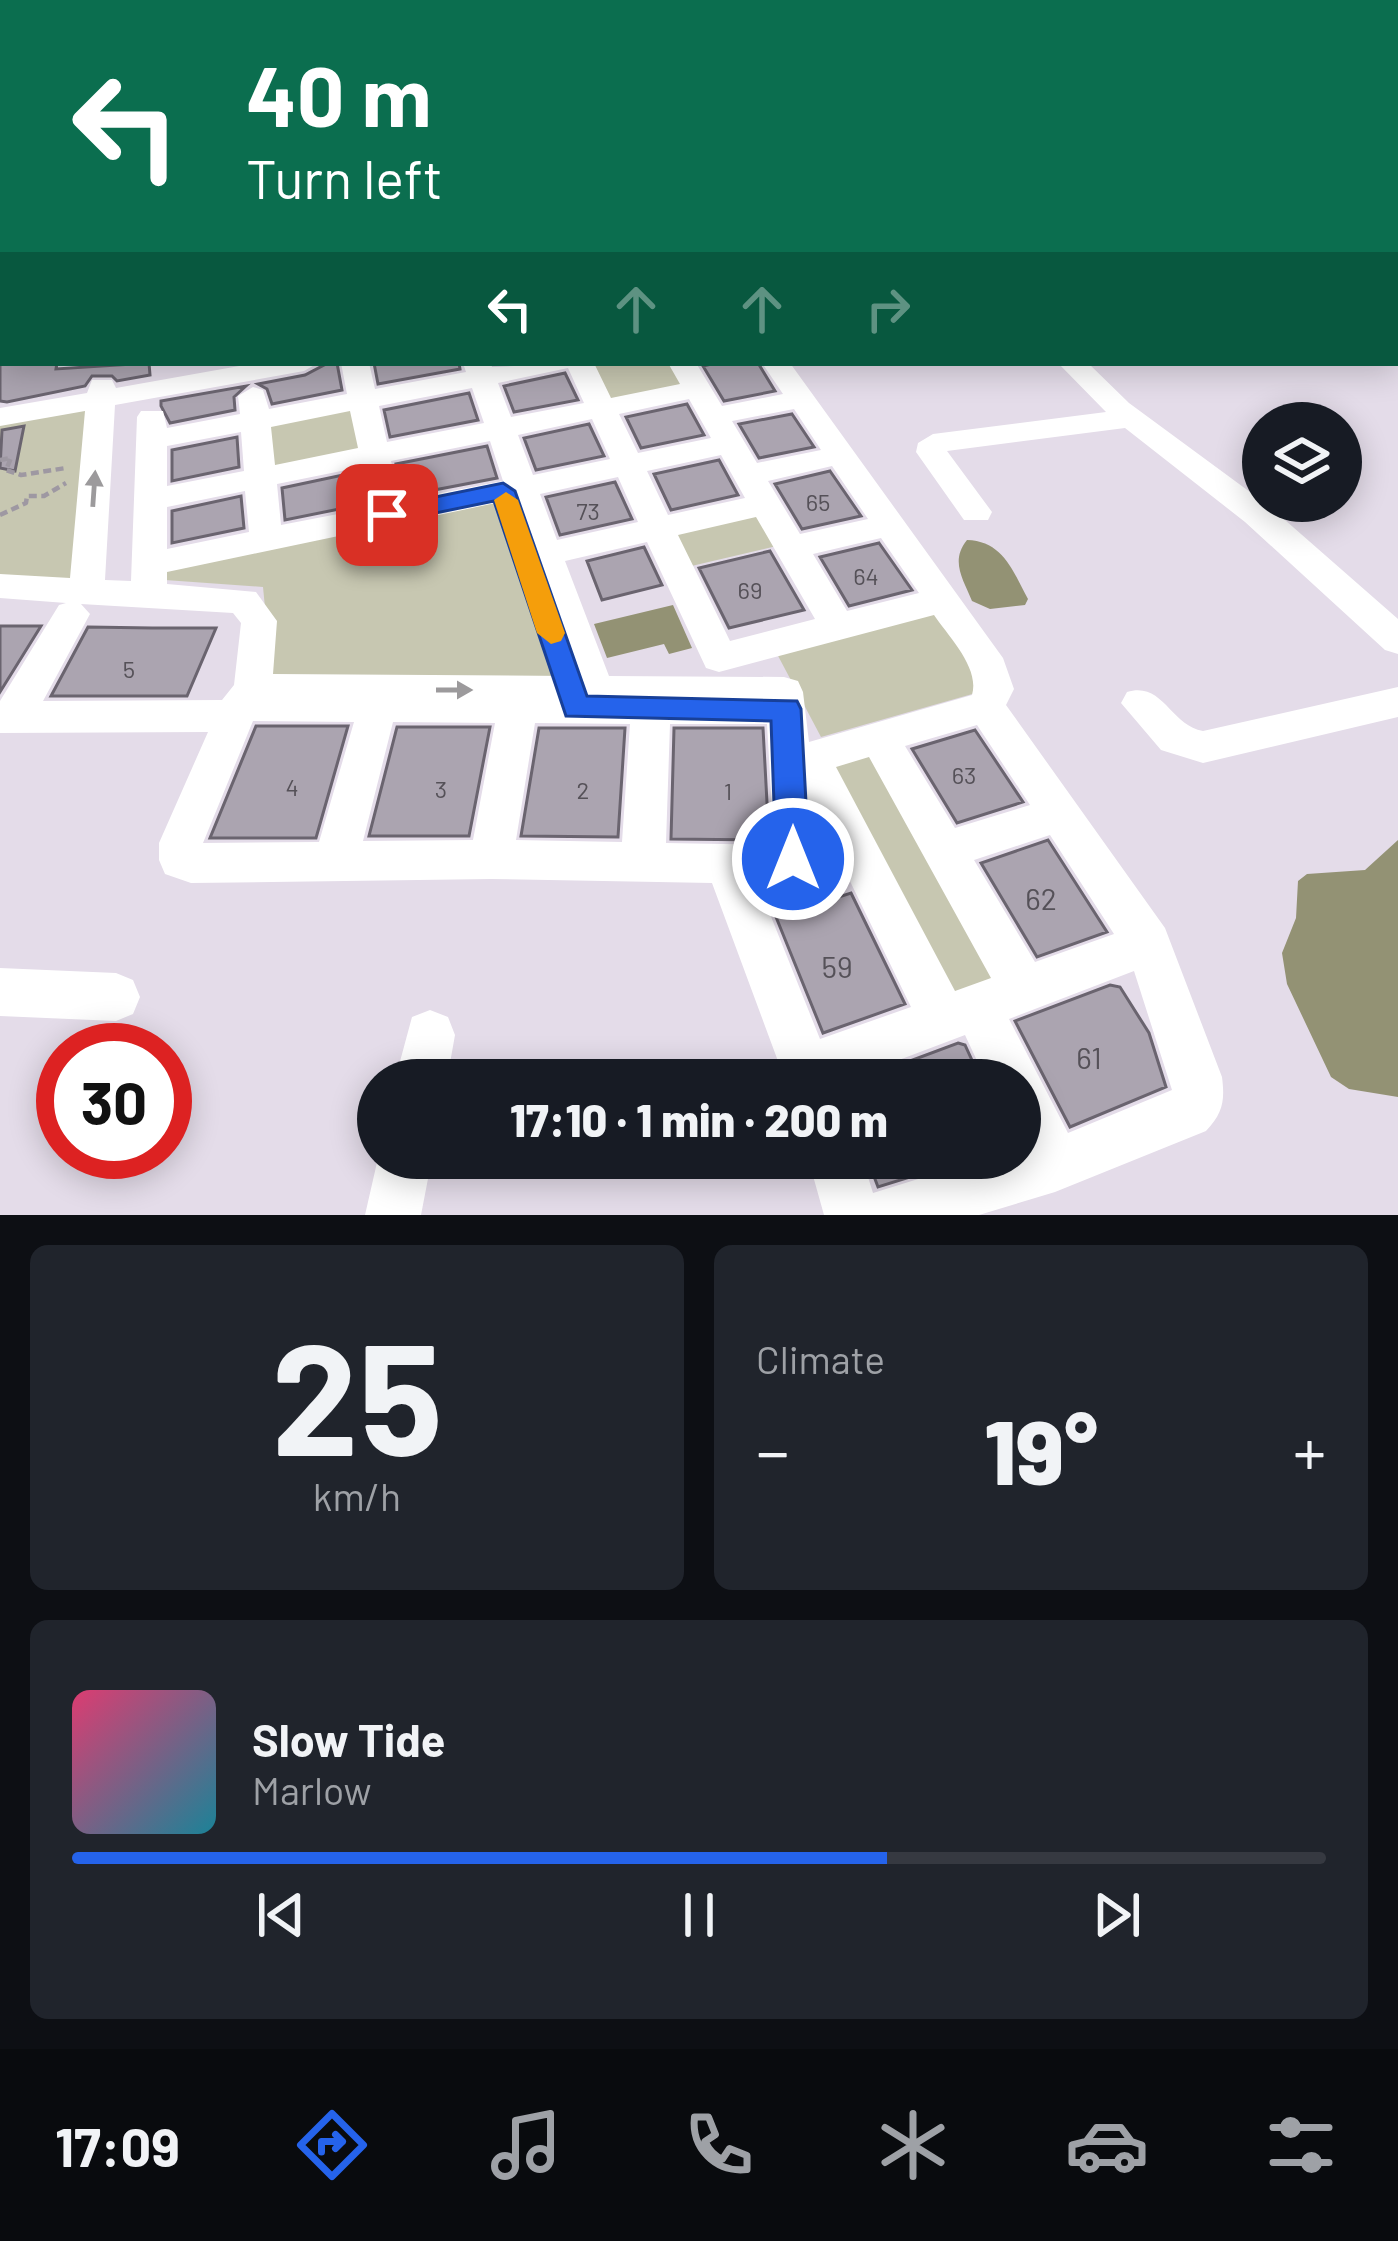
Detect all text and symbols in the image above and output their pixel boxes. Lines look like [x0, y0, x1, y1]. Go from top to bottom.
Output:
text: 40 m [246, 43, 432, 144]
icon: left [48, 48, 204, 204]
text: Turn left [246, 145, 443, 210]
icon: left [477, 276, 543, 342]
icon: ahead [603, 276, 669, 342]
icon: ahead [729, 276, 795, 342]
icon: right [855, 276, 921, 342]
map controls [1242, 402, 1362, 522]
button: layers [1242, 402, 1362, 522]
pin [336, 464, 438, 566]
one-way arrow [85, 470, 104, 507]
icon: arrive [354, 482, 420, 548]
house number: 65 [806, 487, 830, 516]
house number: 73 [576, 496, 600, 525]
house number: 64 [853, 561, 879, 590]
house number: 69 [738, 575, 762, 604]
house number: 5 [123, 654, 135, 683]
one-way arrow [436, 681, 474, 700]
house number: 63 [952, 760, 976, 789]
house number: 4 [285, 772, 299, 801]
house number: 3 [435, 774, 447, 803]
house number: 2 [577, 775, 589, 804]
house number: 1 [724, 776, 732, 805]
position arrow [730, 796, 856, 922]
house number: 62 [1025, 880, 1057, 916]
house number: 59 [821, 948, 853, 984]
speed limit sign: 30 [36, 1023, 192, 1179]
house number: 61 [1076, 1039, 1102, 1075]
text: 17:10 · 1 min · 200 m [510, 1092, 888, 1146]
text: 25 [271, 1300, 443, 1487]
text: Climate [756, 1335, 885, 1382]
text: 19° [984, 1395, 1098, 1503]
text: − [756, 1410, 789, 1489]
text: + [1293, 1410, 1326, 1489]
text: km/h [313, 1472, 401, 1519]
text: Slow Tide [252, 1712, 445, 1766]
text: Marlow [252, 1766, 372, 1813]
icon: previous [248, 1882, 314, 1948]
icon: pause [666, 1882, 732, 1948]
icon: next [1084, 1882, 1150, 1948]
icon: directions [290, 2103, 374, 2187]
icon: music [484, 2103, 568, 2187]
icon: phone [677, 2103, 761, 2187]
icon: climate [871, 2103, 955, 2187]
icon: car [1065, 2103, 1149, 2187]
icon: filters [1259, 2103, 1343, 2187]
text: 17:09 [55, 2113, 180, 2178]

